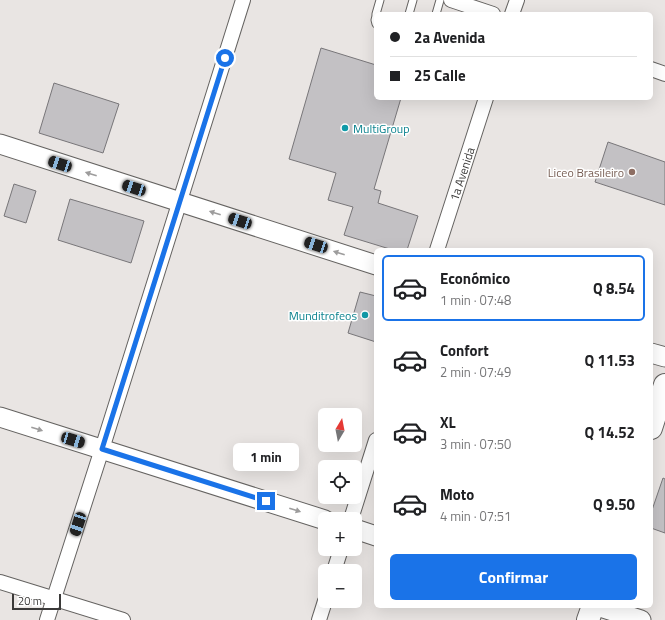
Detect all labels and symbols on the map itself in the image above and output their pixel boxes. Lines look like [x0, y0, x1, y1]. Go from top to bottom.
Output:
route start [216, 49, 234, 67]
place label: MultiGroup [353, 119, 410, 138]
marker: MultiGroup [340, 123, 350, 133]
street label: 1a Avenida [444, 145, 479, 203]
car [47, 155, 73, 173]
place label: Liceo Brasileiro [548, 163, 624, 182]
marker: Liceo Brasileiro [627, 167, 637, 177]
one-way arrow [85, 171, 97, 177]
car [121, 179, 147, 197]
one-way arrow [209, 210, 221, 216]
car [227, 212, 253, 230]
car [303, 236, 329, 254]
one-way arrow [333, 250, 345, 256]
place label: Munditrofeos [289, 306, 357, 325]
marker: Munditrofeos [360, 310, 370, 320]
north arrow [318, 408, 362, 452]
one-way arrow [32, 426, 44, 432]
car [60, 431, 86, 449]
callout: 1 min [233, 443, 299, 471]
route end [257, 492, 275, 510]
one-way arrow [289, 507, 301, 513]
car [69, 511, 87, 537]
scale bar [12, 592, 61, 611]

